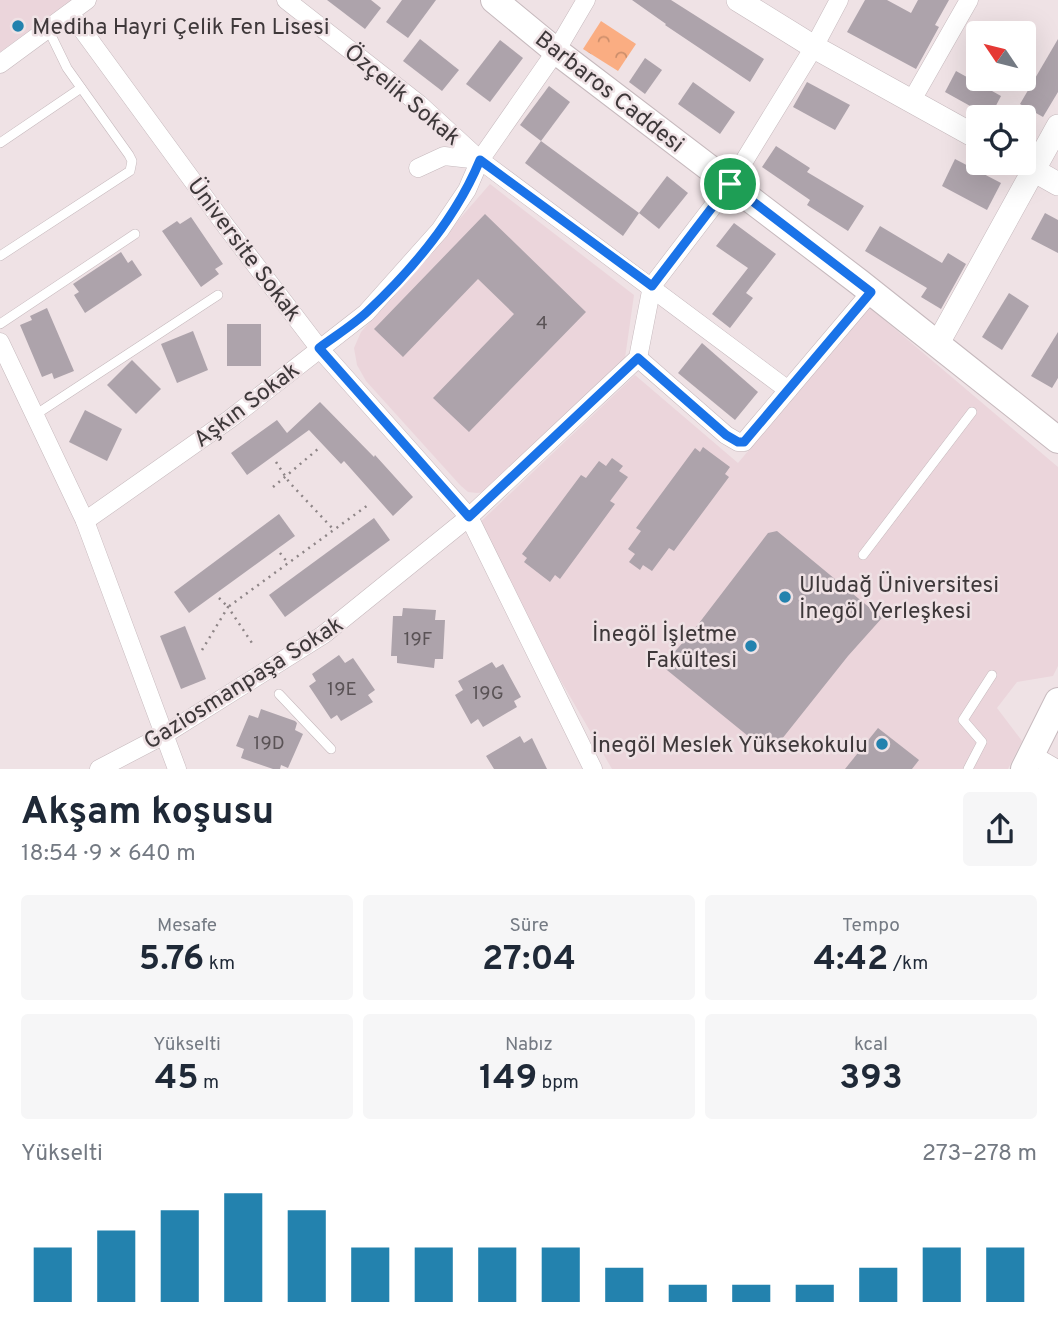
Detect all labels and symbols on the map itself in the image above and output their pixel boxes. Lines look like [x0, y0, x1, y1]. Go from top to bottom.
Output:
place label: Mediha Hayri Çelik Fen Lisesi [32, 14, 330, 43]
marker: Mediha Hayri Çelik Fen Lisesi [10, 18, 26, 34]
north arrow [966, 21, 1036, 91]
street label: Barbaros Caddesi [528, 26, 689, 160]
street label: Özçelik Sokak [337, 38, 466, 153]
pin [700, 154, 760, 214]
street label: Üniversite Sokak [179, 172, 307, 328]
house number: 4 [536, 312, 548, 336]
street label: Aşkın Sokak [189, 357, 306, 455]
place label: Uludağ Üniversitesi İnegöl Yerleşkesi [799, 571, 999, 627]
marker: Uludağ Üniversitesi İnegöl Yerleşkesi [777, 589, 793, 605]
street label: Gaziosmanpaşa Sokak [139, 611, 349, 757]
place label: İnegöl İşletme Fakültesi [592, 620, 737, 676]
house number: 19F [403, 628, 433, 652]
marker: İnegöl İşletme Fakültesi [743, 638, 759, 654]
house number: 19E [327, 678, 357, 702]
house number: 19G [472, 682, 504, 706]
place label: İnegöl Meslek Yüksekokulu [591, 731, 868, 761]
house number: 19D [253, 732, 285, 756]
marker: İnegöl Meslek Yüksekokulu [874, 736, 890, 752]

